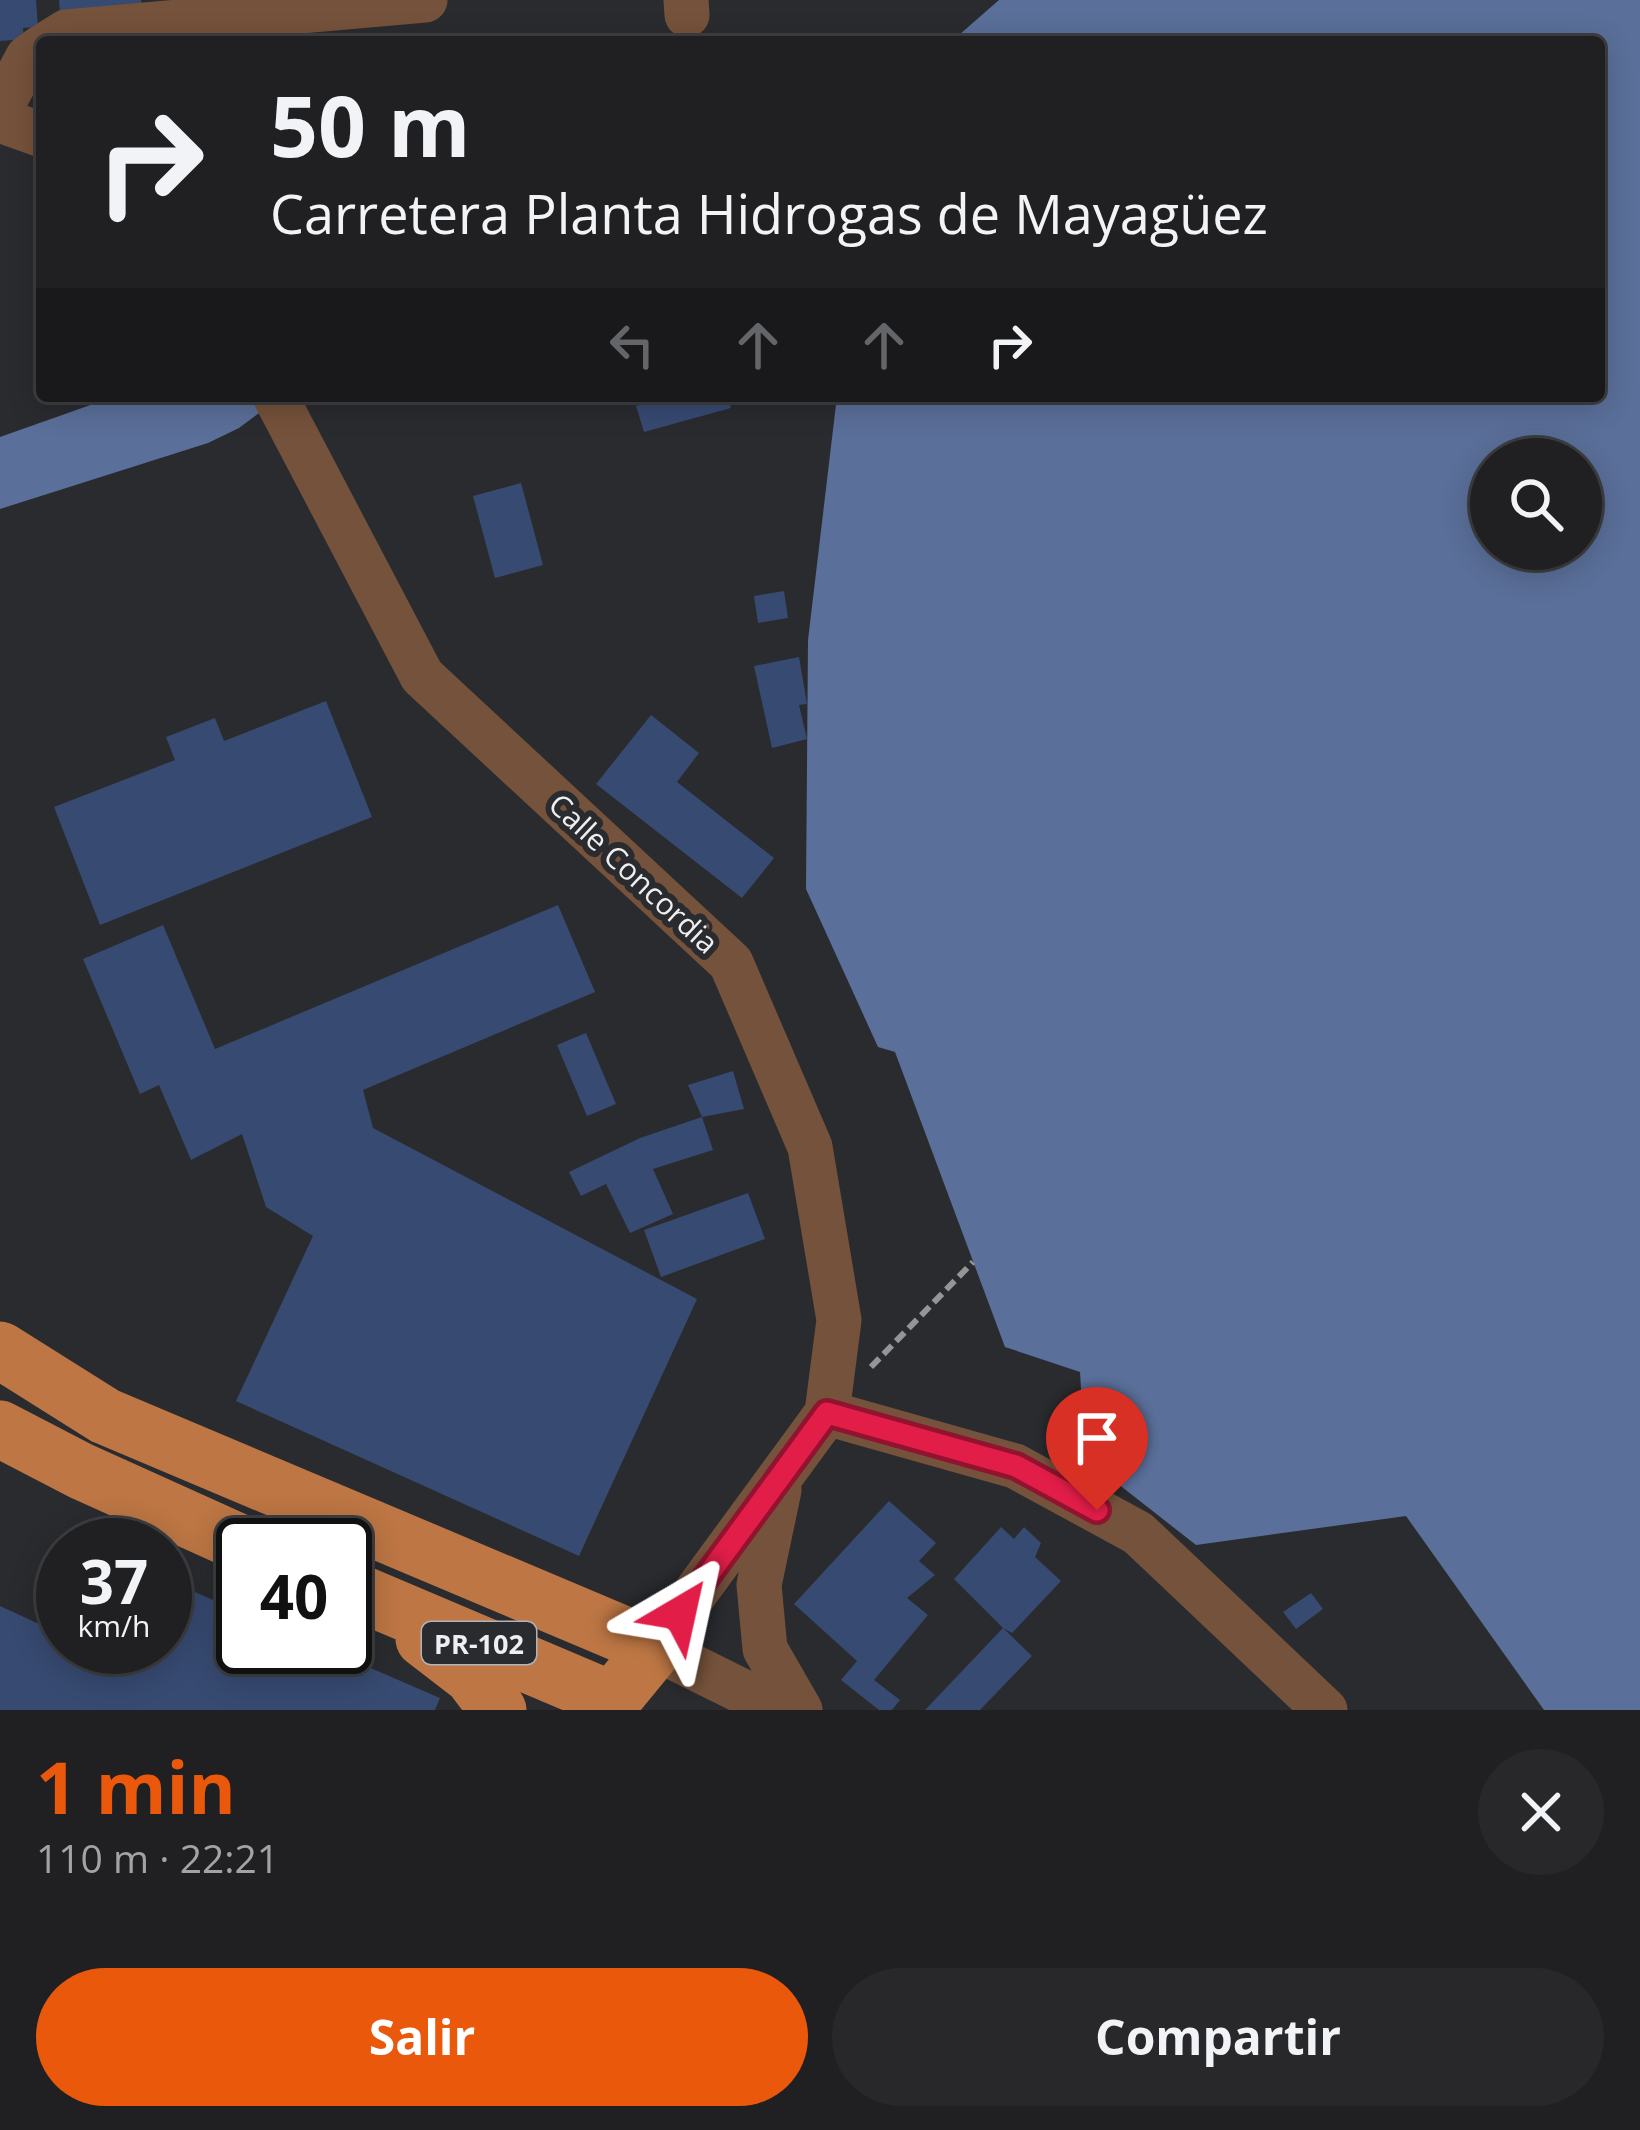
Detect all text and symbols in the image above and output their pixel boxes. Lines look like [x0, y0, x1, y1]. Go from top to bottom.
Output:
text: 50 m [270, 67, 470, 182]
icon: right [72, 84, 228, 240]
text: Carretera Planta Hidrogas de Mayagüez [270, 176, 1268, 250]
icon: left [599, 312, 665, 378]
icon: ahead [725, 312, 791, 378]
icon: ahead [851, 312, 917, 378]
icon: right [977, 312, 1043, 378]
map controls [1470, 438, 1602, 570]
button: search [1470, 438, 1602, 570]
street label: Calle Concordia [540, 784, 728, 962]
pin [1046, 1387, 1148, 1510]
icon: arrive [1064, 1405, 1130, 1471]
speed limit sign: 40 [216, 1518, 372, 1674]
text: 37 [80, 1540, 148, 1622]
position arrow [617, 1550, 743, 1676]
text: km/h [78, 1605, 150, 1646]
road number: PR-102 [422, 1622, 536, 1664]
text: 1 min [36, 1737, 236, 1835]
button: close [1478, 1749, 1604, 1875]
text: 110 m · 22:21 [36, 1831, 279, 1884]
button: Salir [36, 1968, 808, 2106]
button: Compartir [832, 1968, 1604, 2106]

